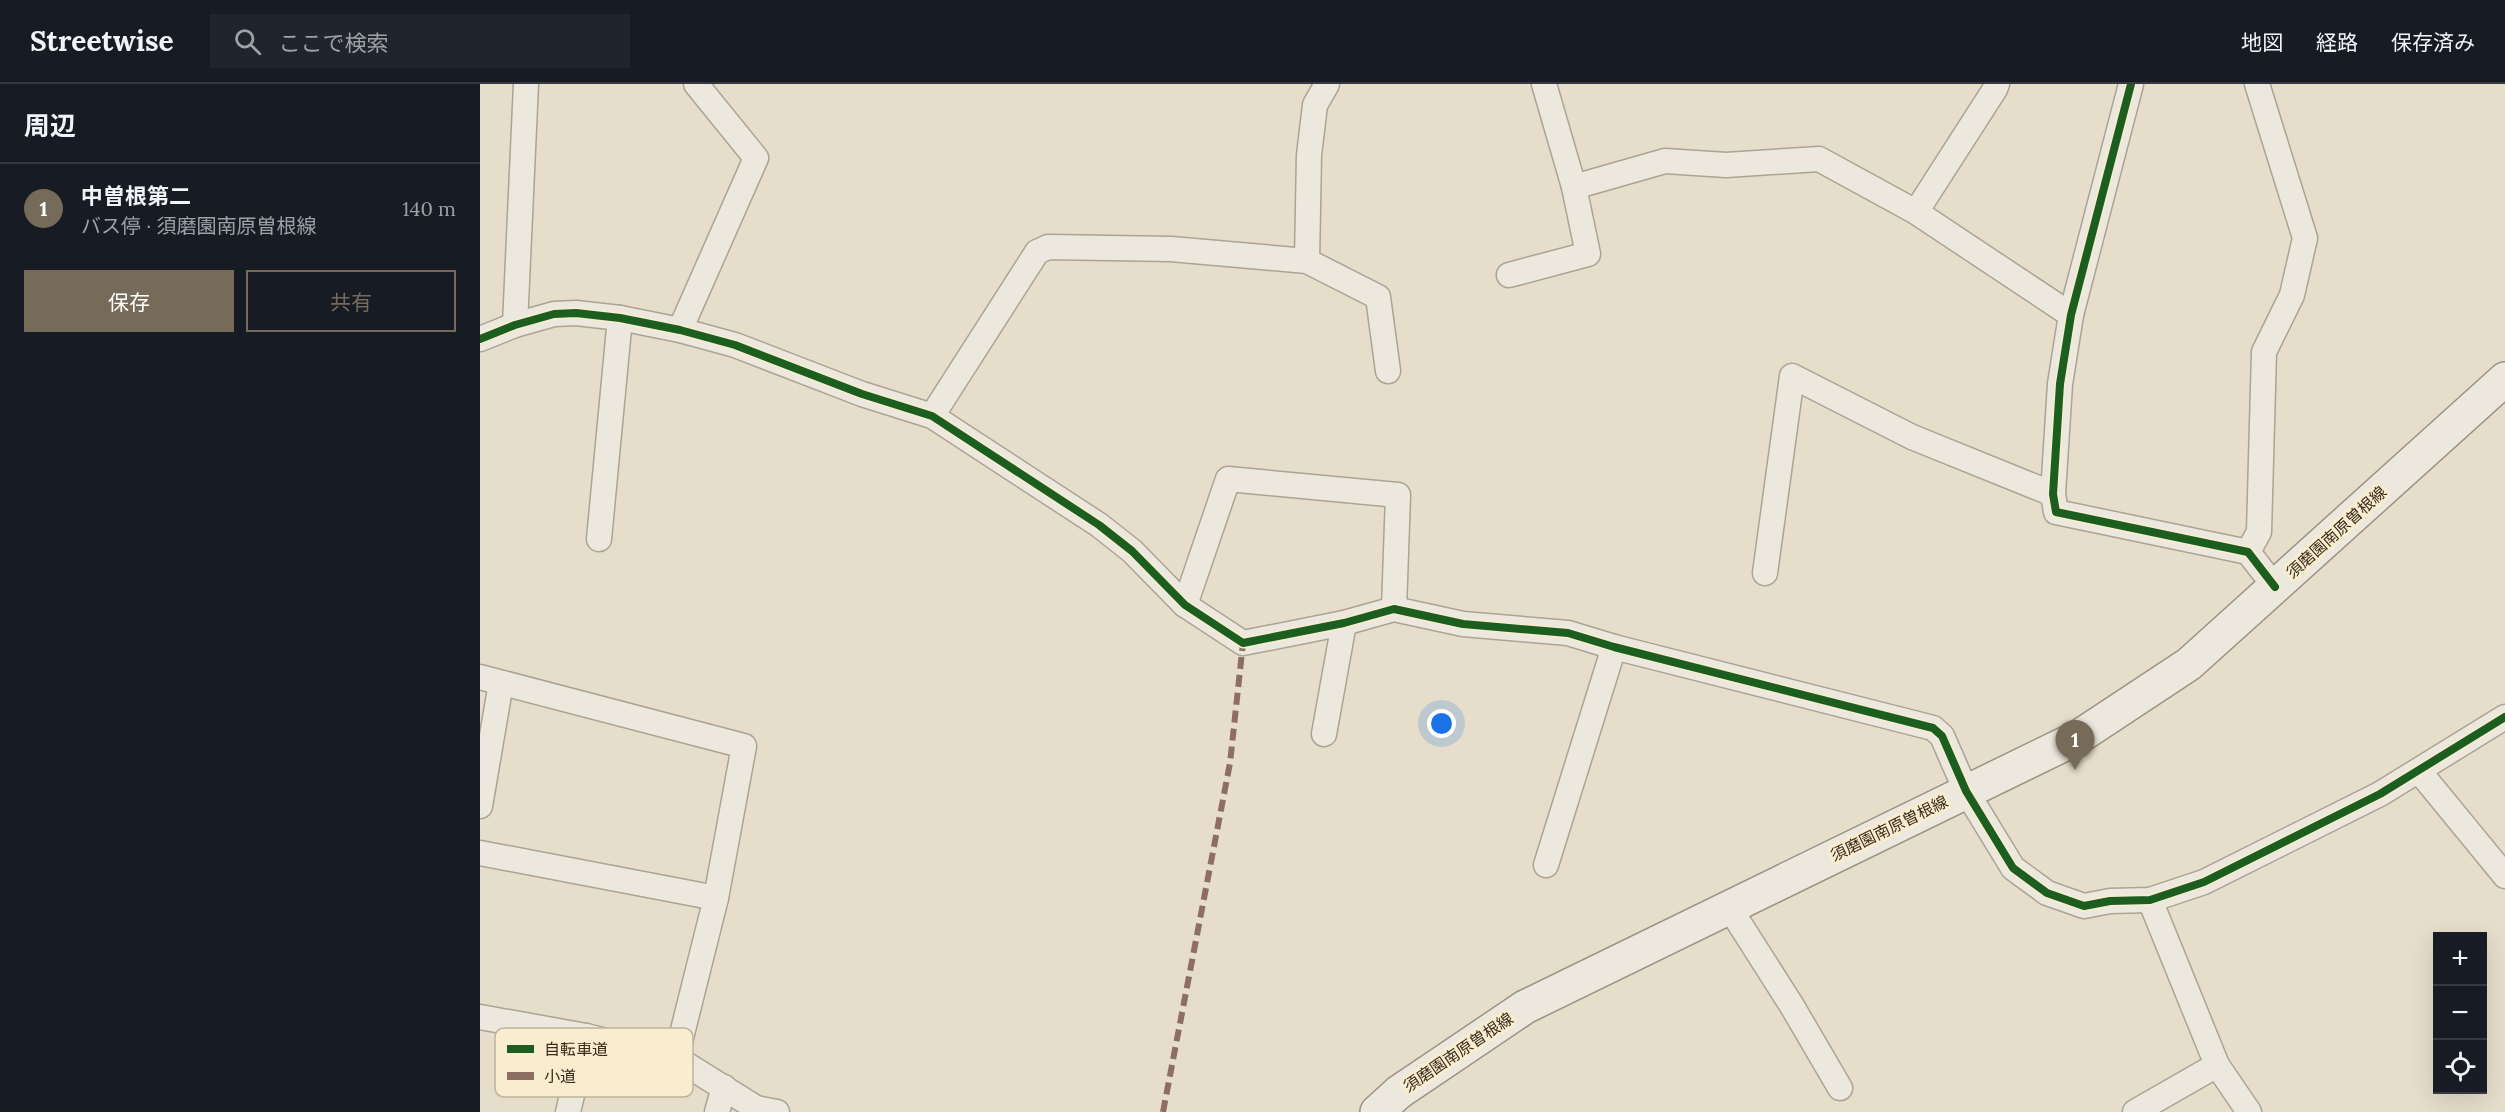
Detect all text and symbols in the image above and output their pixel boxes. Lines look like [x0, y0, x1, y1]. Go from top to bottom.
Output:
search box [210, 14, 630, 68]
text: Streetwise [30, 23, 174, 59]
icon: search [231, 25, 264, 58]
text: ここで検索 [279, 29, 389, 57]
text: 地図 [2241, 29, 2283, 56]
text: 経路 [2316, 29, 2358, 56]
text: 保存済み [2391, 29, 2475, 56]
text: 周辺 [24, 109, 76, 142]
text: 中曽根第二 [81, 182, 191, 210]
text: 1 [39, 196, 48, 221]
text: 140 m [402, 196, 456, 221]
text: バス停 · 須磨園南原曽根線 [81, 213, 317, 238]
button: 保存 [24, 270, 234, 332]
button: 共有 [246, 270, 456, 332]
street label: 須磨園南原曽根線 [2282, 482, 2390, 582]
your location [1427, 709, 1456, 738]
pin: 1 [2056, 720, 2094, 770]
street label: 須磨園南原曽根線 [1827, 791, 1951, 865]
map controls [2433, 932, 2487, 1094]
button: + [2433, 932, 2487, 986]
button: − [2433, 986, 2487, 1040]
street label: 須磨園南原曽根線 [1399, 1008, 1517, 1096]
legend [495, 1028, 693, 1097]
text: 自転車道 [544, 1039, 608, 1059]
button: locate [2433, 1040, 2487, 1094]
text: 小道 [544, 1066, 576, 1086]

